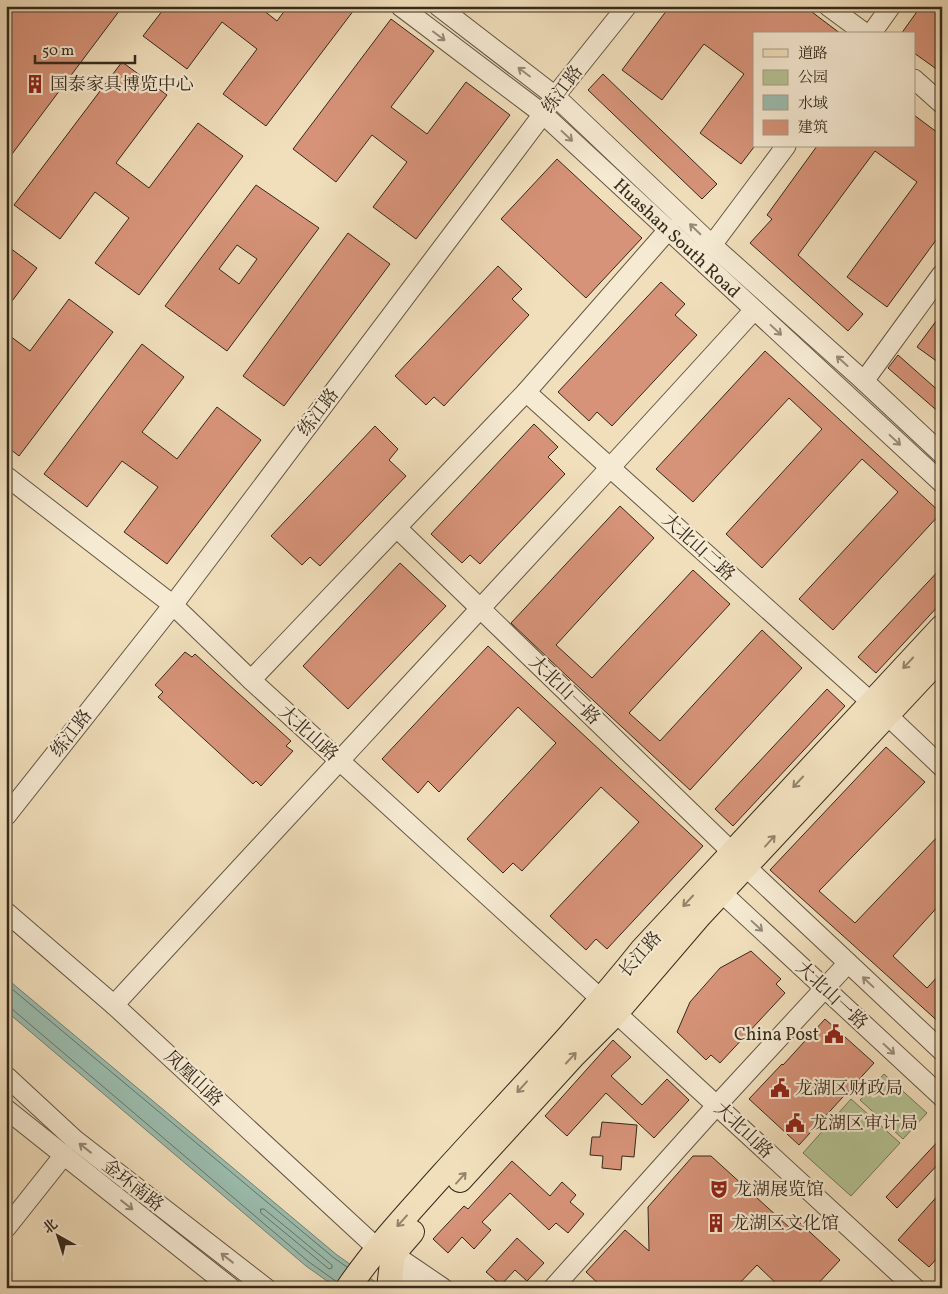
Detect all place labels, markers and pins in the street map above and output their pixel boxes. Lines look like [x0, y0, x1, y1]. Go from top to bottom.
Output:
building icon: 国泰家具博览中心 [24, 73, 46, 95]
place label: 国泰家具博览中心 [50, 73, 194, 98]
place label: China Post [734, 1023, 819, 1048]
public building icon: China Post [823, 1023, 845, 1045]
public building icon: 龙湖区财政局 [769, 1077, 791, 1099]
place label: 龙湖区财政局 [795, 1077, 903, 1102]
public building icon: 龙湖区审计局 [784, 1112, 806, 1134]
place label: 龙湖区审计局 [810, 1112, 918, 1137]
theatre icon: 龙湖展览馆 [708, 1178, 730, 1200]
place label: 龙湖展览馆 [734, 1178, 824, 1203]
building icon: 龙湖区文化馆 [705, 1212, 727, 1234]
place label: 龙湖区文化馆 [731, 1212, 839, 1237]

